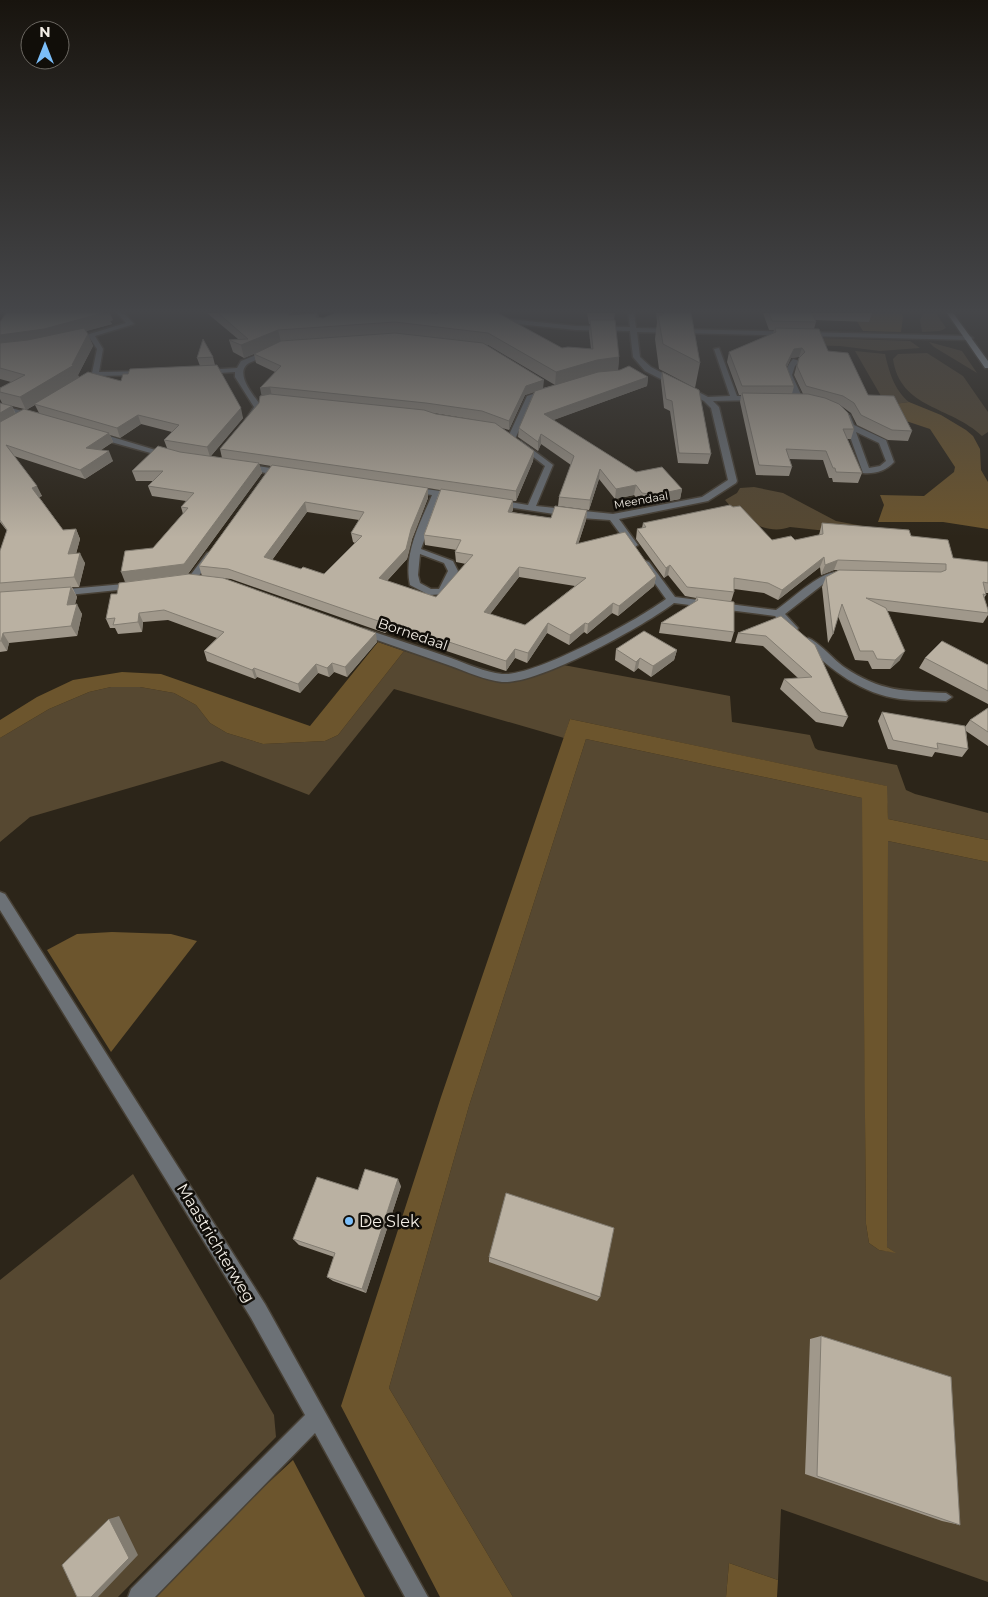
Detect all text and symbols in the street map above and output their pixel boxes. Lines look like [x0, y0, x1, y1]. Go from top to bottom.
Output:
north arrow [20, 20, 70, 70]
text: N [39, 23, 51, 41]
street label: Meendaal [613, 488, 669, 512]
street label: Bornedaal [376, 614, 450, 654]
street label: Maastrichterweg [173, 1180, 259, 1306]
place label: De Slek [359, 1212, 420, 1231]
marker: De Slek [343, 1215, 355, 1227]

